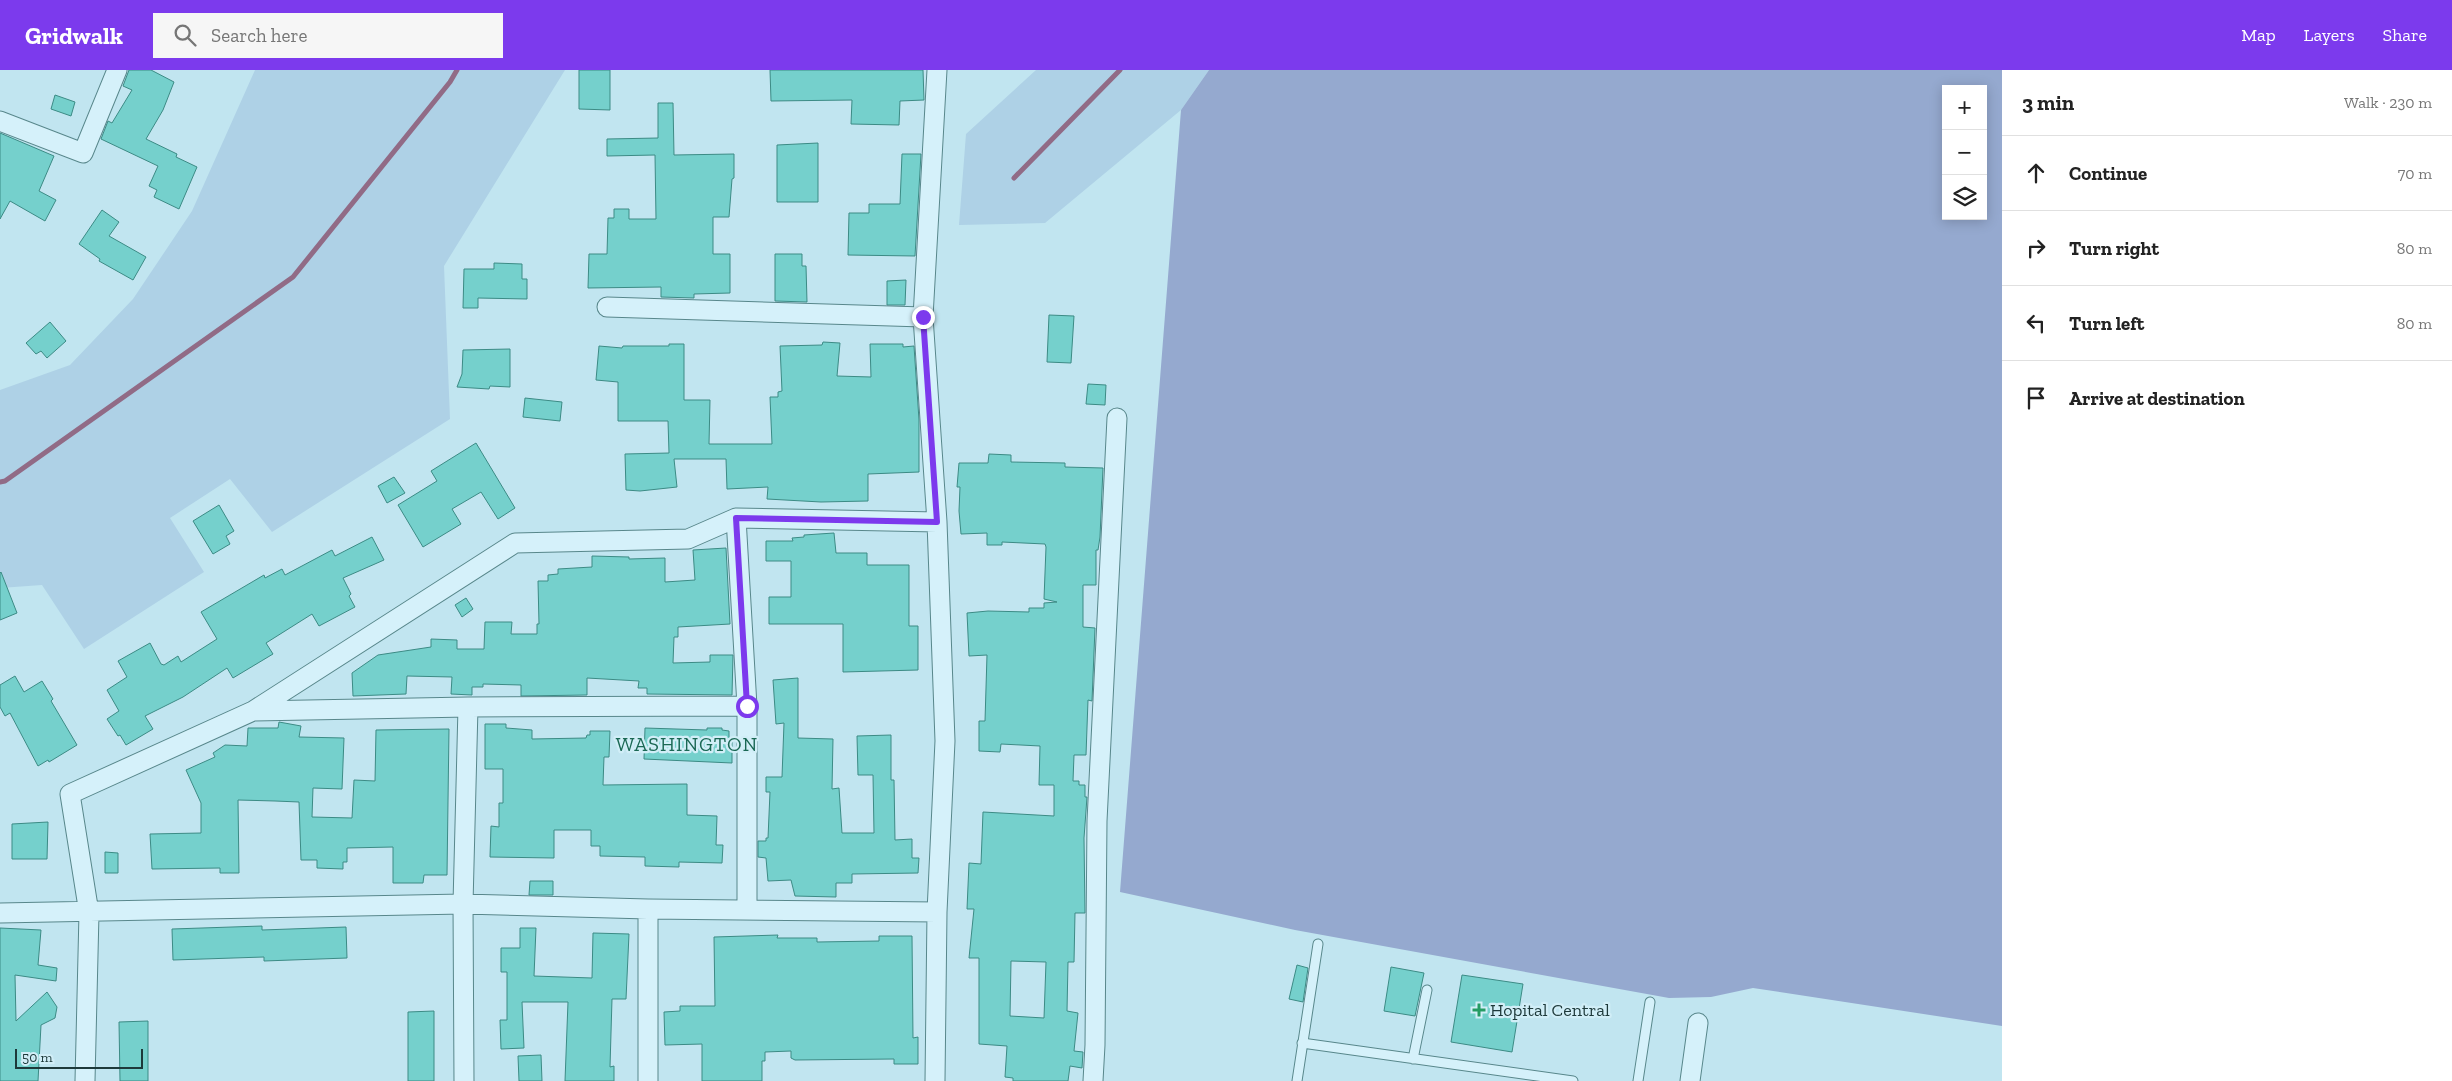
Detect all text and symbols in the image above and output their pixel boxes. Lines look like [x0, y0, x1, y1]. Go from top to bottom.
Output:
search box [153, 13, 503, 58]
text: Gridwalk [25, 21, 123, 50]
icon: search [171, 21, 199, 49]
text: Search here [211, 24, 307, 47]
text: Map [2241, 24, 2276, 46]
text: Layers [2304, 24, 2355, 46]
text: Share [2383, 24, 2427, 46]
map controls [1942, 85, 1987, 220]
button: + [1942, 85, 1987, 130]
text: 3 min [2022, 90, 2074, 115]
text: Walk · 230 m [2344, 93, 2432, 112]
button: − [1942, 130, 1987, 175]
icon: ahead [2022, 159, 2050, 187]
text: Continue [2069, 162, 2147, 185]
text: 70 m [2398, 164, 2432, 183]
button: layers [1942, 175, 1987, 220]
icon: right [2022, 234, 2050, 262]
text: Turn right [2069, 237, 2159, 260]
text: 80 m [2397, 239, 2432, 258]
route end [912, 306, 935, 329]
icon: left [2022, 309, 2050, 337]
text: Turn left [2069, 312, 2144, 335]
text: 80 m [2397, 314, 2432, 333]
icon: arrive [2022, 384, 2050, 412]
text: Arrive at destination [2069, 387, 2245, 410]
route start [736, 695, 759, 718]
district label: WASHINGTON [616, 732, 758, 756]
place label: Hopital Central [1490, 999, 1610, 1021]
marker: Hopital Central [1472, 1003, 1486, 1017]
scale bar [15, 1046, 142, 1069]
text: 50 m [22, 1049, 53, 1066]

